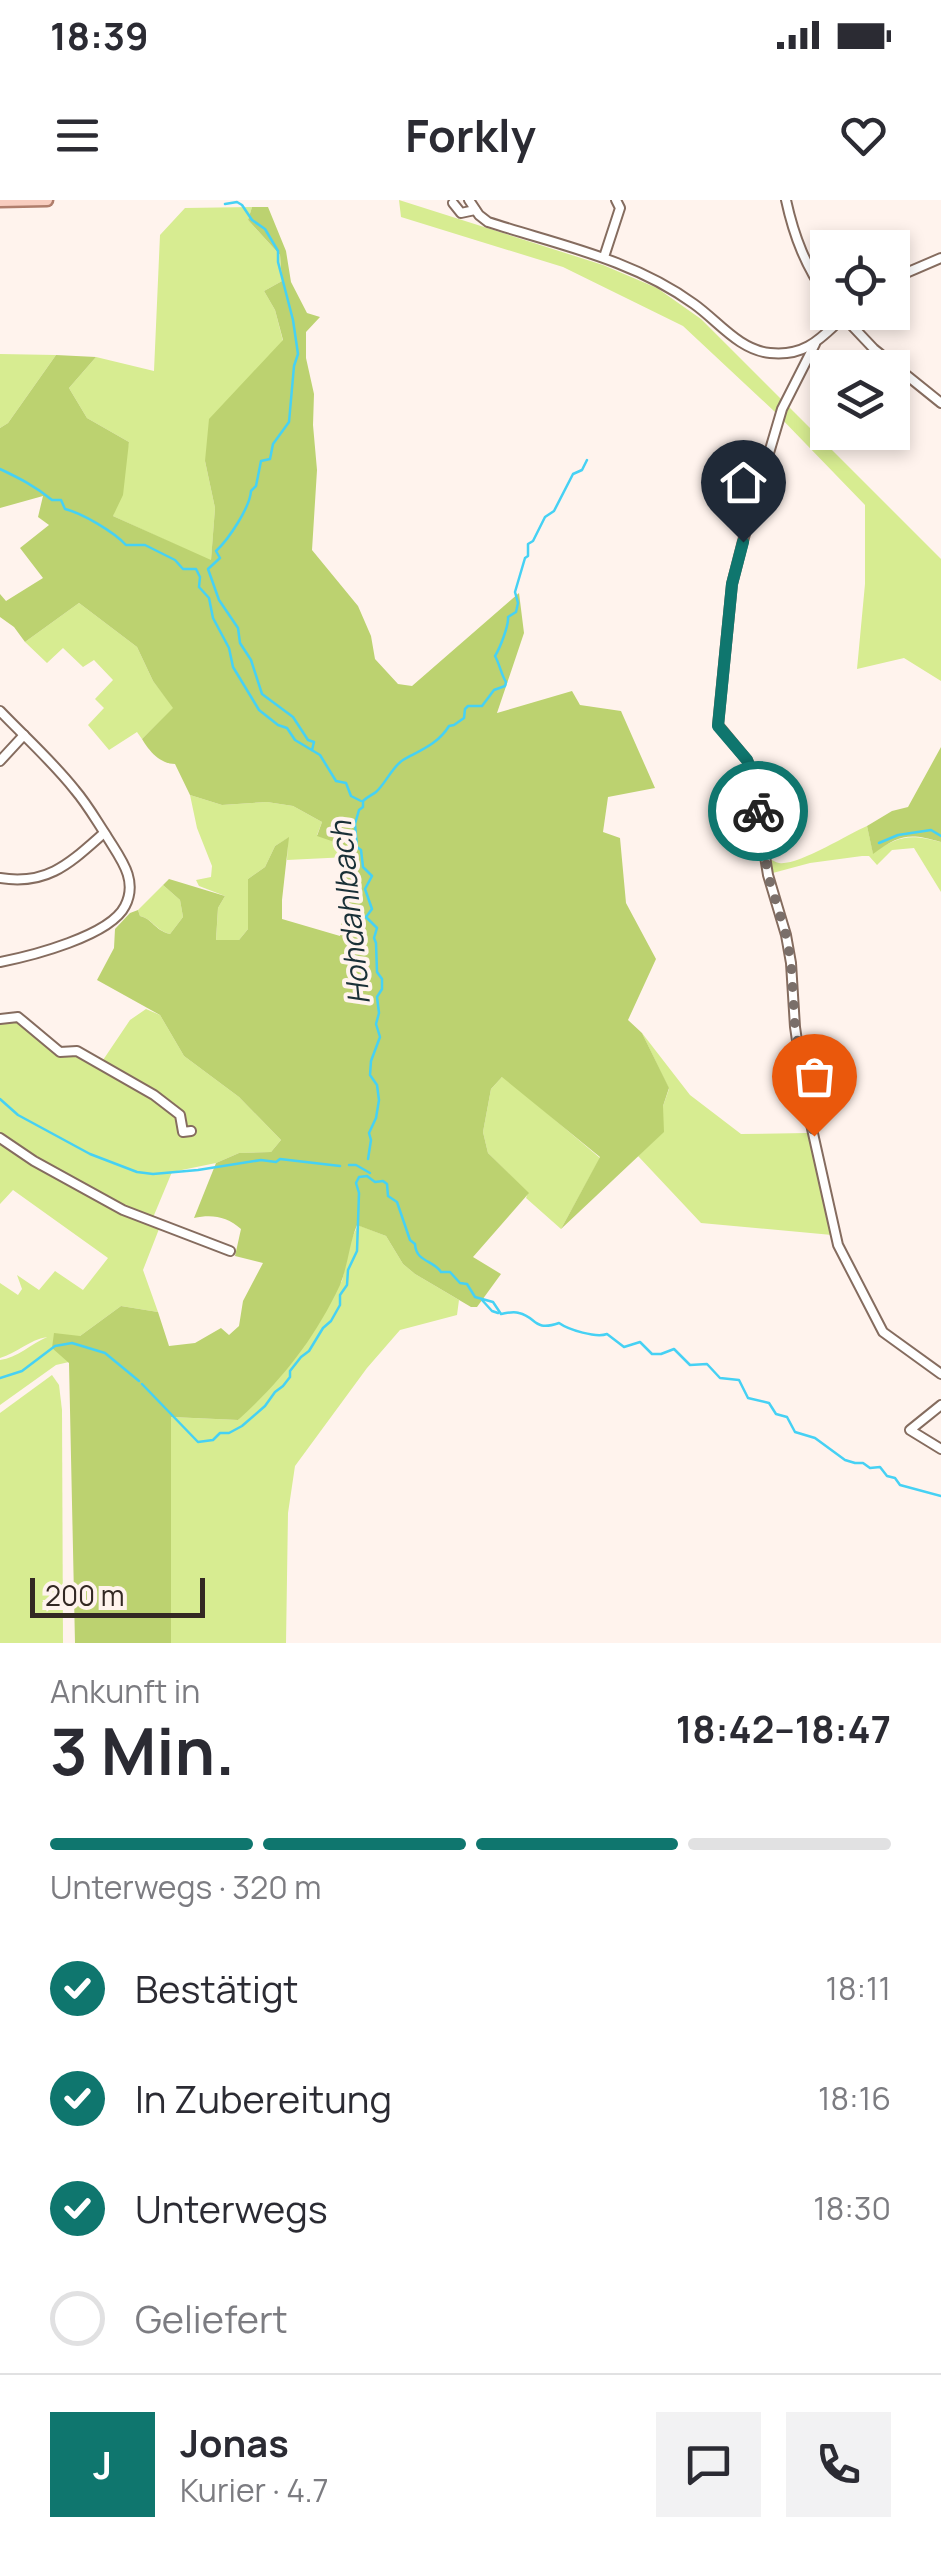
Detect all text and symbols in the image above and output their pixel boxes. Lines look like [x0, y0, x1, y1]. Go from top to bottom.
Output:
text: 18:39 [50, 9, 149, 61]
text: Forkly [405, 104, 536, 166]
icon: menu [50, 108, 105, 163]
icon: heart [836, 108, 891, 163]
map controls [810, 230, 910, 450]
button: locate [810, 230, 910, 330]
button: layers [810, 350, 910, 450]
pin [701, 440, 786, 543]
icon: home [716, 455, 771, 510]
courier [708, 761, 808, 861]
icon: bike [731, 784, 786, 839]
water label: Hohdahlbach [319, 818, 379, 1007]
pin [772, 1034, 857, 1137]
icon: bag [787, 1049, 842, 1104]
scale bar [30, 1573, 205, 1618]
text: 200 m [45, 1576, 124, 1614]
text: Ankunft in [50, 1669, 200, 1713]
text: 18:42–18:47 [676, 1702, 891, 1754]
text: 3 Min. [50, 1706, 235, 1795]
text: Unterwegs · 320 m [50, 1865, 321, 1909]
icon: check [50, 1961, 105, 2016]
text: Bestätigt [135, 1962, 299, 2014]
text: 18:11 [825, 1966, 891, 2010]
icon: check [50, 2071, 105, 2126]
text: In Zubereitung [135, 2072, 392, 2124]
text: 18:16 [818, 2076, 891, 2120]
icon: check [50, 2181, 105, 2236]
text: Unterwegs [135, 2182, 328, 2234]
text: 18:30 [813, 2186, 891, 2230]
text: Geliefert [135, 2292, 288, 2344]
button: chat [656, 2412, 761, 2517]
button: phone [786, 2412, 891, 2517]
text: Jonas [180, 2416, 289, 2468]
text: J [93, 2438, 112, 2490]
text: Kurier · 4.7 [180, 2468, 329, 2512]

